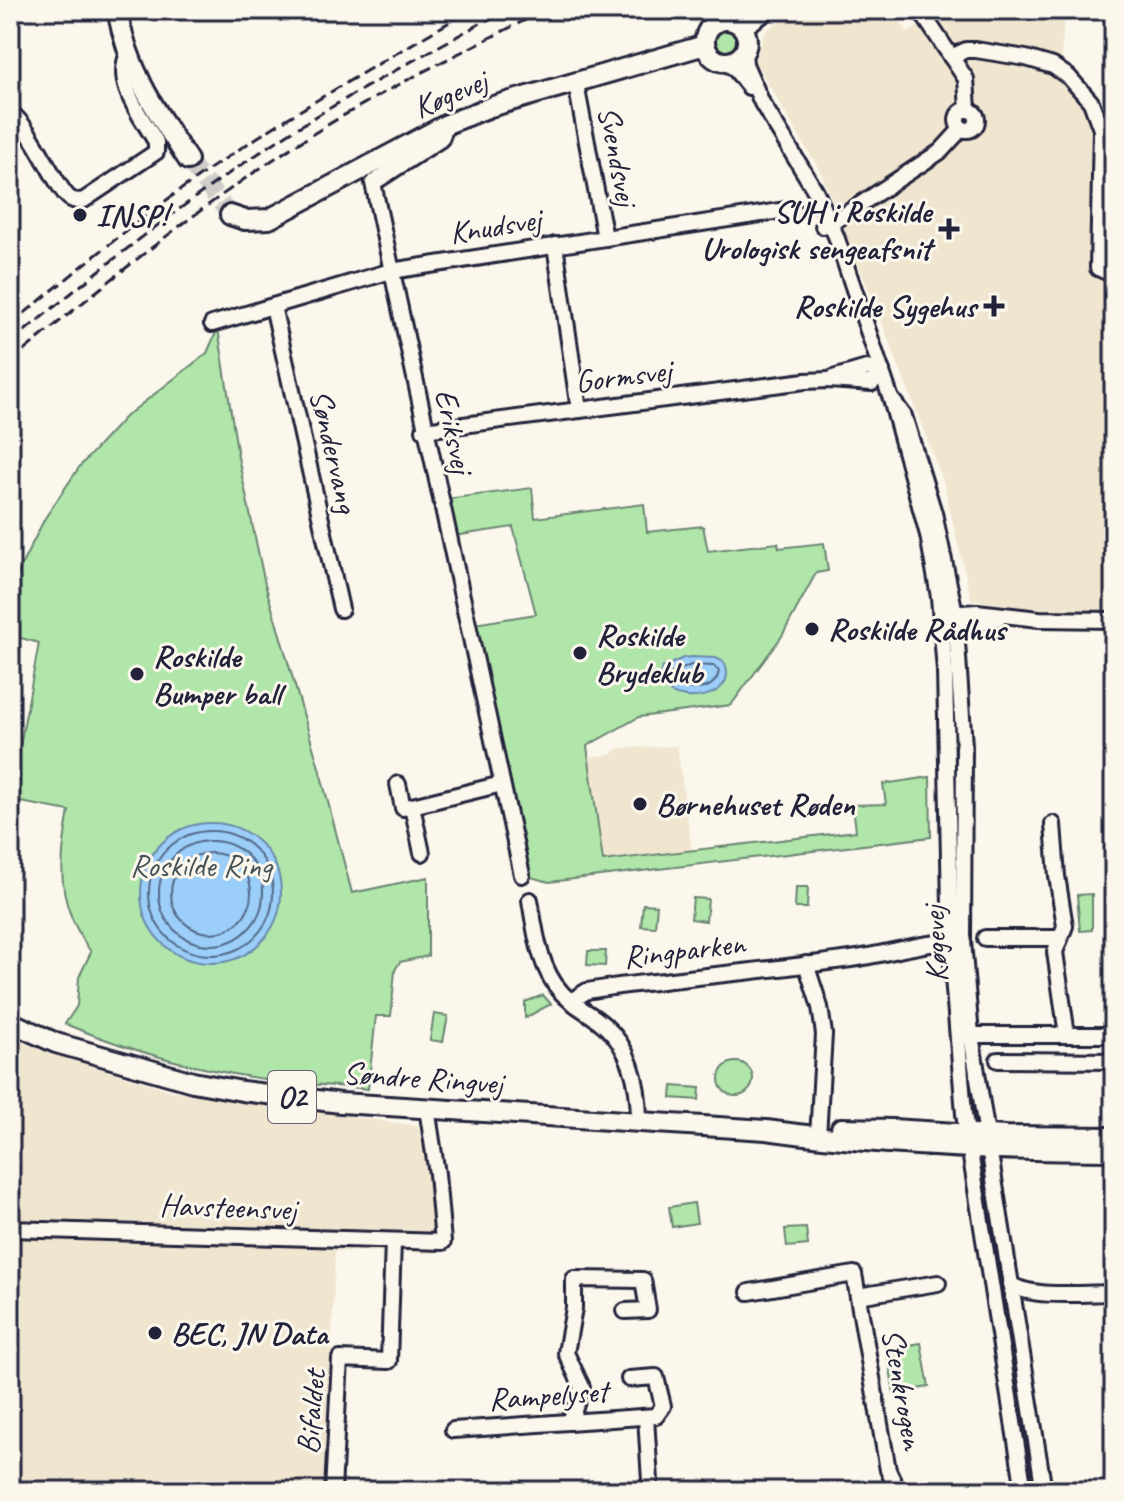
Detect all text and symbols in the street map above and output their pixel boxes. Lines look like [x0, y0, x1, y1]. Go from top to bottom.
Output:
street label: Køgevej [407, 59, 496, 128]
street label: Svendsvej [588, 103, 648, 213]
place label: SUH i Roskilde Urologisk sengeafsnit [701, 191, 935, 269]
place label: INSP! [96, 195, 173, 236]
street label: Knudsvej [447, 198, 548, 253]
marker: INSP! [71, 206, 89, 224]
marker: SUH i Roskilde Urologisk sengeafsnit [938, 218, 960, 240]
place label: Roskilde Sygehus [794, 286, 980, 327]
marker: Roskilde Sygehus [983, 295, 1005, 317]
street label: Gormsvej [573, 349, 678, 402]
street label: Eriksvej [425, 385, 484, 481]
street label: Søndervang [300, 386, 368, 518]
place label: Roskilde Rådhus [828, 609, 1008, 650]
place label: Roskilde Brydeklub [596, 615, 705, 693]
marker: Roskilde Rådhus [803, 620, 821, 638]
place label: Roskilde Bumper ball [153, 636, 287, 714]
marker: Roskilde Brydeklub [571, 644, 589, 662]
marker: Roskilde Bumper ball [128, 665, 146, 683]
place label: Børnehuset Røden [656, 784, 856, 825]
marker: Børnehuset Røden [631, 795, 649, 813]
park label: Roskilde Ring [130, 845, 274, 886]
street label: Køgevej [912, 901, 957, 983]
street label: Ringparken [621, 922, 749, 978]
street label: Søndre Ringvej [342, 1052, 508, 1104]
road number: O2 [268, 1071, 316, 1123]
street label: Havsteensvej [159, 1184, 301, 1230]
place label: BEC, JN Data [171, 1313, 330, 1354]
marker: BEC, JN Data [146, 1324, 164, 1342]
street label: Stenkrogen [872, 1325, 934, 1454]
street label: Bifaldet [287, 1365, 335, 1456]
street label: Rampelyset [487, 1370, 613, 1420]

